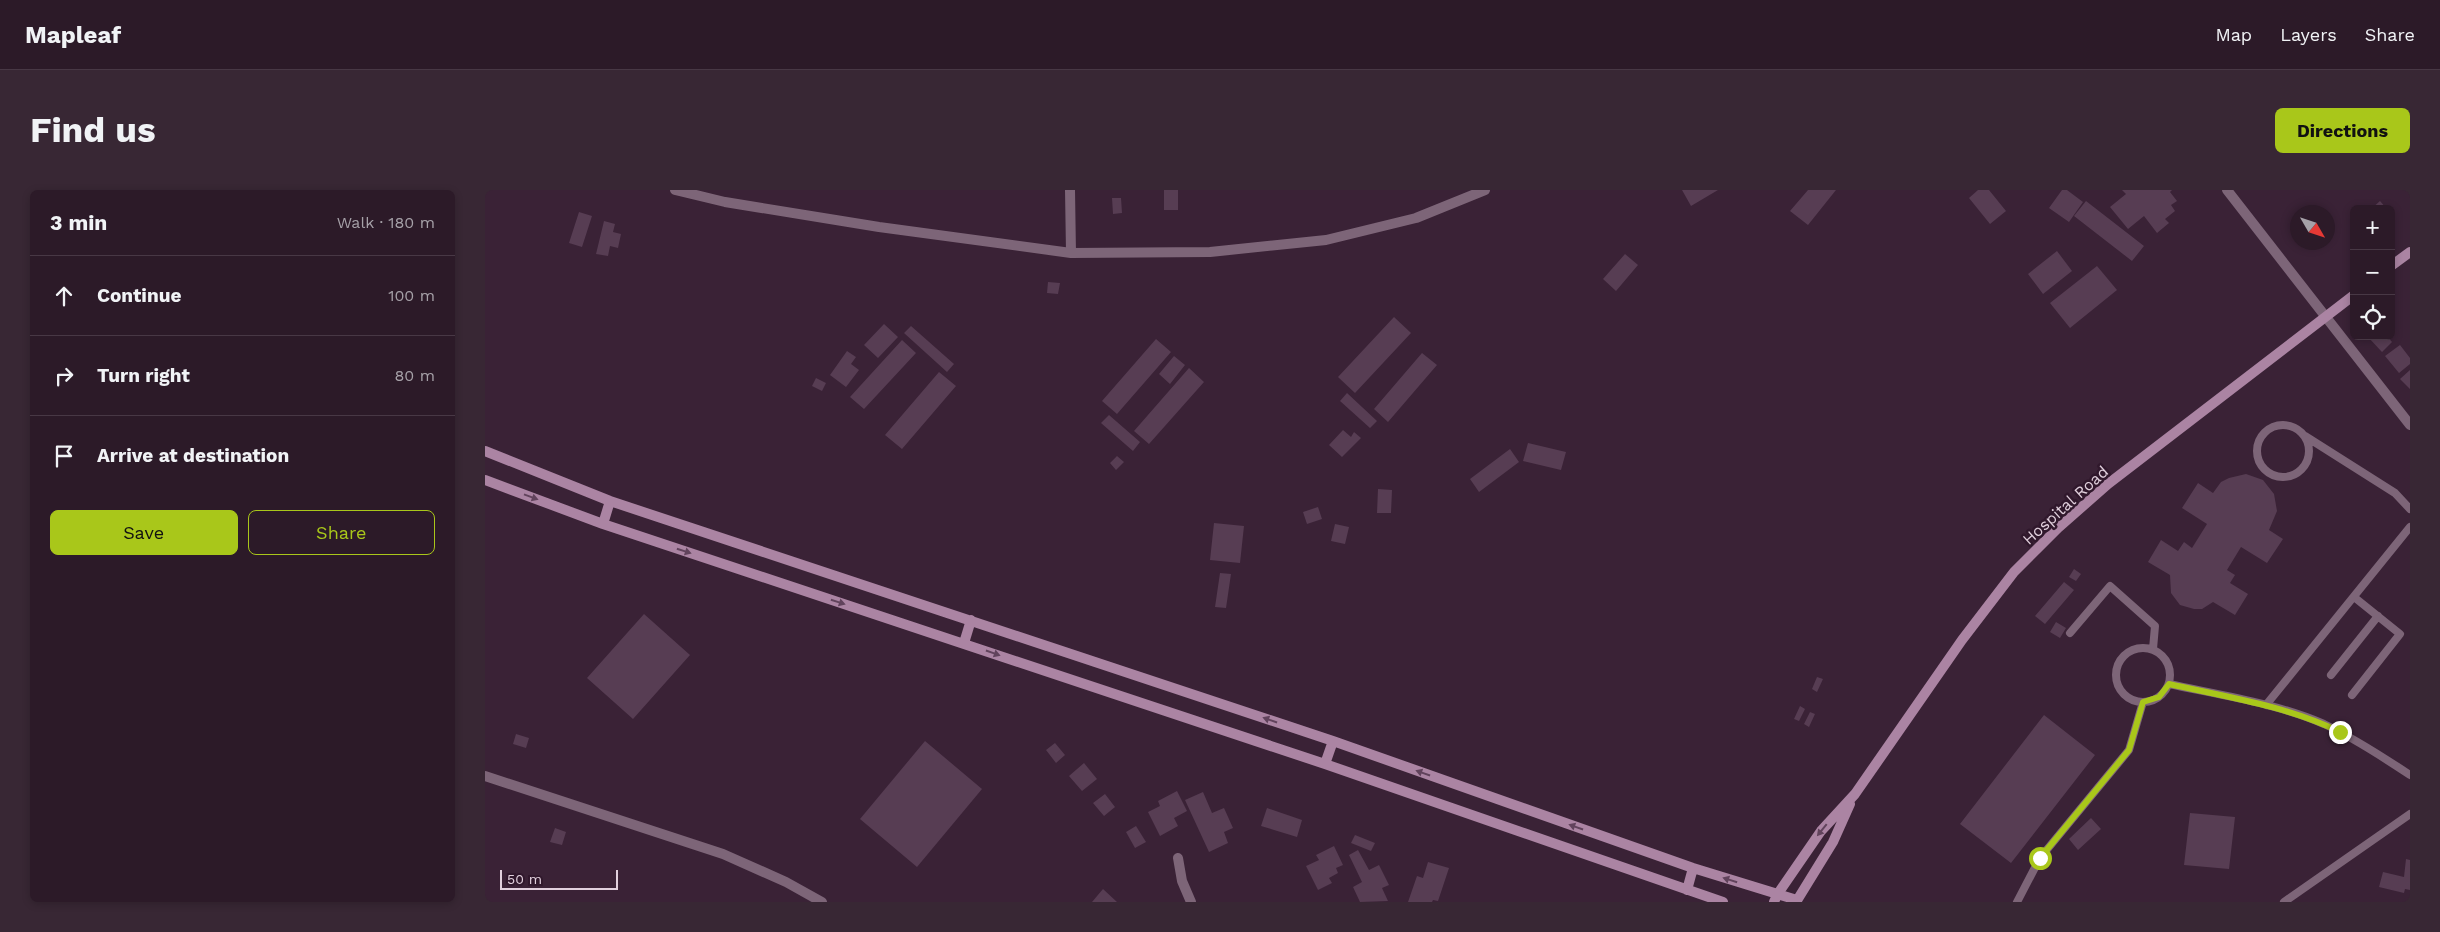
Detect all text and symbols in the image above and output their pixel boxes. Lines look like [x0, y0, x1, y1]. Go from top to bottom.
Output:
text: Mapleaf [25, 21, 121, 49]
text: Map [2215, 24, 2252, 45]
text: Layers [2280, 24, 2337, 45]
text: Share [2365, 24, 2415, 45]
button: Directions [2275, 108, 2410, 153]
text: Find us [30, 109, 156, 151]
north arrow [2290, 205, 2335, 250]
map controls [2350, 205, 2395, 340]
button: + [2350, 205, 2395, 250]
text: 3 min [50, 210, 107, 235]
text: Walk · 180 m [337, 213, 435, 232]
button: − [2350, 250, 2395, 295]
icon: ahead [50, 282, 78, 310]
text: Continue [97, 284, 181, 307]
text: 100 m [388, 286, 435, 305]
button: locate [2350, 295, 2395, 340]
icon: right [50, 362, 78, 390]
text: Turn right [97, 364, 190, 387]
text: 80 m [394, 366, 435, 385]
icon: arrive [50, 442, 78, 470]
text: Arrive at destination [97, 444, 289, 467]
street label: Hospital Road [2019, 462, 2112, 549]
one-way arrow [524, 493, 539, 501]
button: Save [50, 510, 238, 555]
button: Share [248, 510, 435, 555]
one-way arrow [677, 547, 692, 555]
one-way arrow [831, 598, 846, 606]
one-way arrow [985, 650, 1000, 657]
one-way arrow [1262, 716, 1277, 723]
route end [2329, 721, 2352, 744]
one-way arrow [1415, 769, 1430, 777]
one-way arrow [1569, 823, 1584, 830]
one-way arrow [1817, 824, 1828, 837]
route start [2029, 847, 2052, 870]
scale bar [500, 867, 617, 890]
text: 50 m [507, 871, 542, 887]
one-way arrow [1722, 875, 1737, 883]

